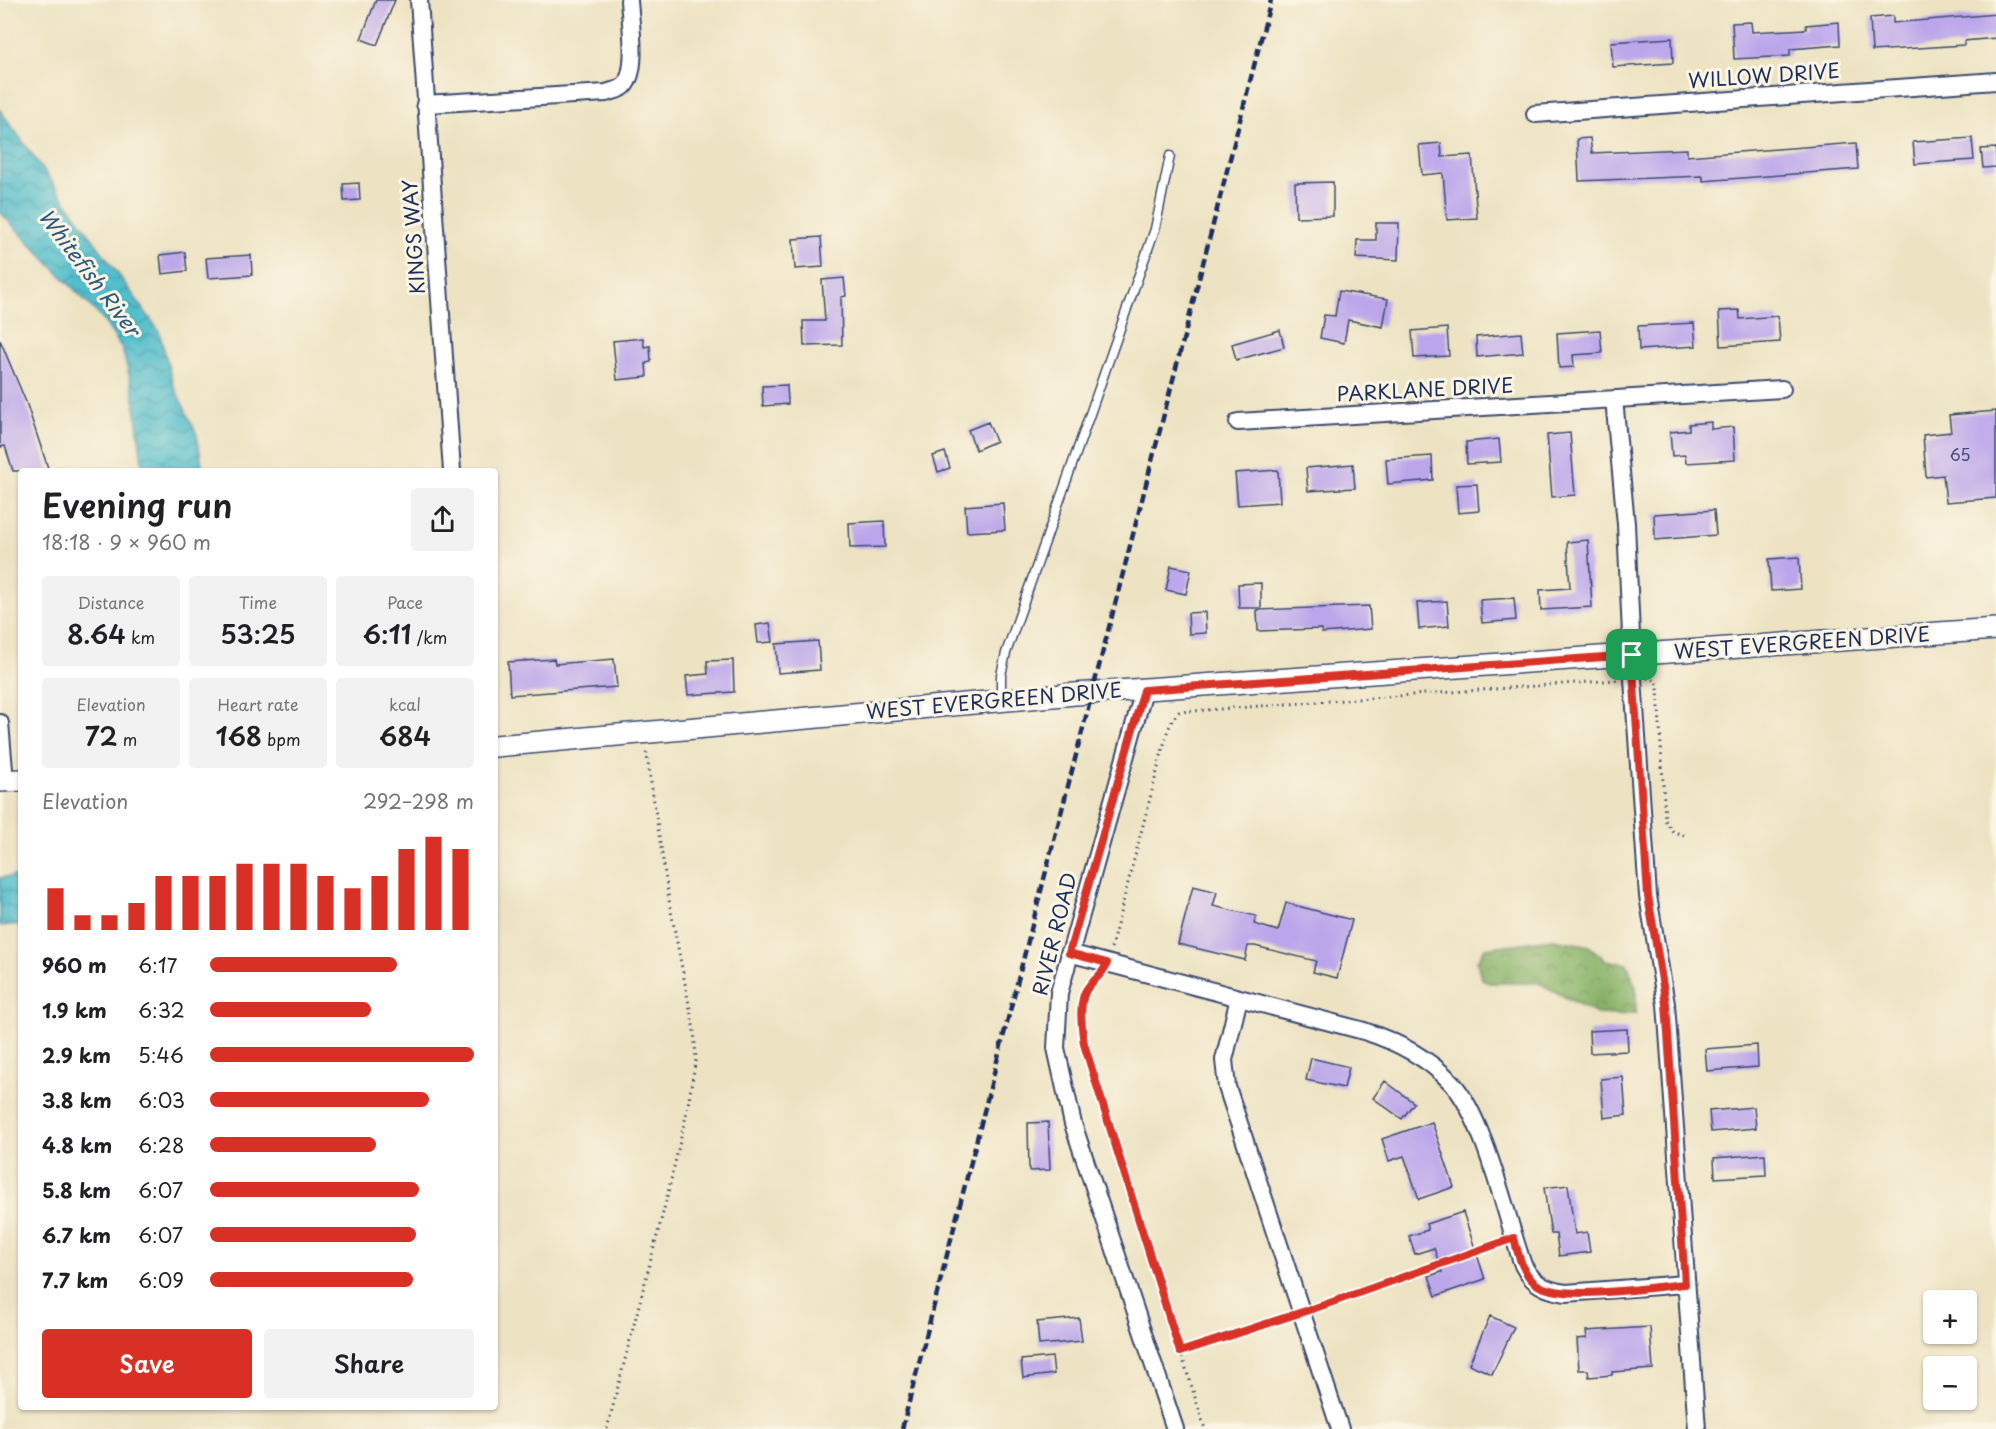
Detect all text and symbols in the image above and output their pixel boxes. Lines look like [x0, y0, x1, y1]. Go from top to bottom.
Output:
street label: WILLOW DRIVE [1687, 55, 1841, 95]
street label: KINGS WAY [394, 178, 432, 296]
water label: Whitefish River [32, 201, 151, 344]
street label: PARKLANE DRIVE [1336, 369, 1514, 409]
house number: 65 [1949, 442, 1971, 466]
text: Evening run [42, 479, 233, 529]
button: share [411, 488, 474, 551]
text: 18:18 · 9 × 960 m [42, 527, 211, 557]
text: Distance [77, 590, 145, 614]
text: Time [239, 590, 277, 614]
text: Pace [387, 590, 423, 614]
text: 8.64 [67, 614, 126, 653]
text: 53:25 [220, 614, 296, 653]
text: 6:11 [363, 614, 411, 653]
street label: WEST EVERGREEN DRIVE [1673, 618, 1931, 666]
text: km [126, 625, 155, 649]
text: /km [411, 625, 447, 649]
pin [1606, 629, 1657, 680]
icon: arrive [1615, 638, 1648, 671]
street label: WEST EVERGREEN DRIVE [865, 674, 1123, 726]
text: Elevation [76, 692, 146, 716]
text: Heart rate [218, 692, 298, 716]
text: kcal [389, 692, 421, 716]
text: 72 [85, 716, 118, 755]
text: 168 [216, 716, 262, 755]
text: 684 [379, 716, 431, 755]
text: m [118, 727, 137, 751]
text: bpm [262, 727, 300, 751]
text: Elevation [42, 786, 128, 816]
text: 292–298 m [363, 786, 474, 816]
street label: RIVER ROAD [1024, 869, 1084, 998]
text: 960 m [42, 950, 107, 980]
text: 6:17 [138, 950, 177, 980]
text: 1.9 km [42, 995, 107, 1025]
text: 6:32 [138, 995, 185, 1025]
text: 2.9 km [42, 1040, 111, 1070]
text: 5:46 [138, 1040, 184, 1070]
text: 3.8 km [42, 1085, 112, 1115]
text: 6:03 [138, 1085, 185, 1115]
text: 4.8 km [42, 1130, 112, 1160]
text: 6:28 [138, 1130, 184, 1160]
text: 5.8 km [42, 1175, 111, 1205]
text: 6:07 [138, 1175, 183, 1205]
text: 6.7 km [42, 1220, 111, 1250]
text: 6:07 [138, 1220, 183, 1250]
text: 7.7 km [42, 1265, 108, 1295]
text: 6:09 [138, 1265, 184, 1295]
map controls [1923, 1290, 1977, 1410]
button: + [1923, 1290, 1977, 1344]
button: Save [42, 1329, 252, 1398]
button: Share [264, 1329, 474, 1398]
button: − [1923, 1356, 1977, 1410]

